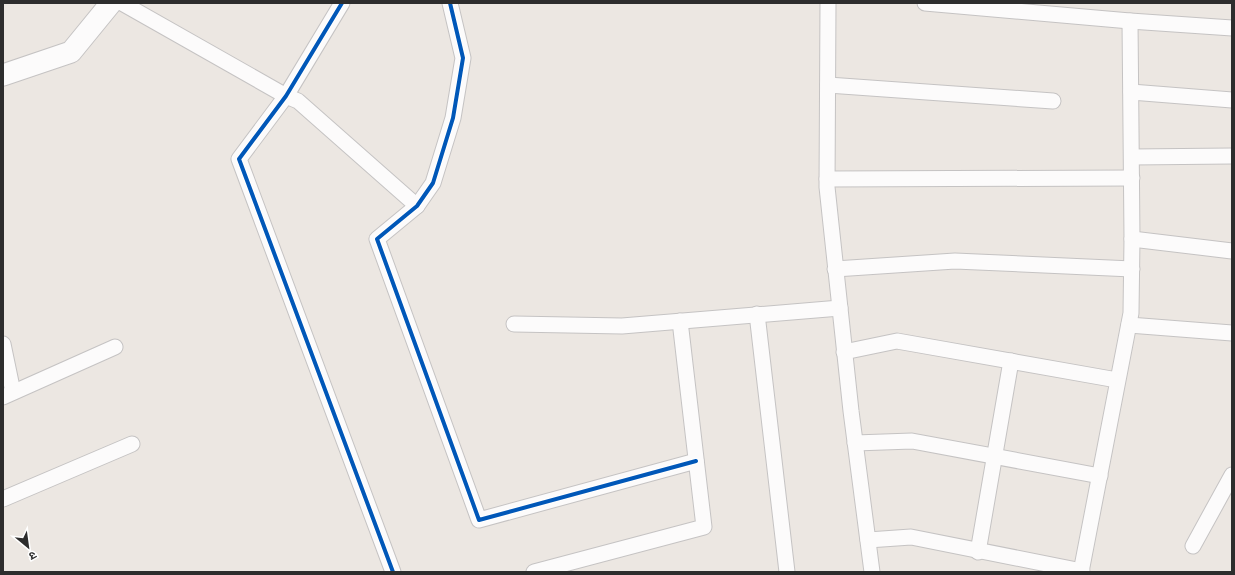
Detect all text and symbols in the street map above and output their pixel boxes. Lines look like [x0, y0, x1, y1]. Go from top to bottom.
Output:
north arrow [8, 527, 48, 567]
text: उ [26, 548, 39, 563]

